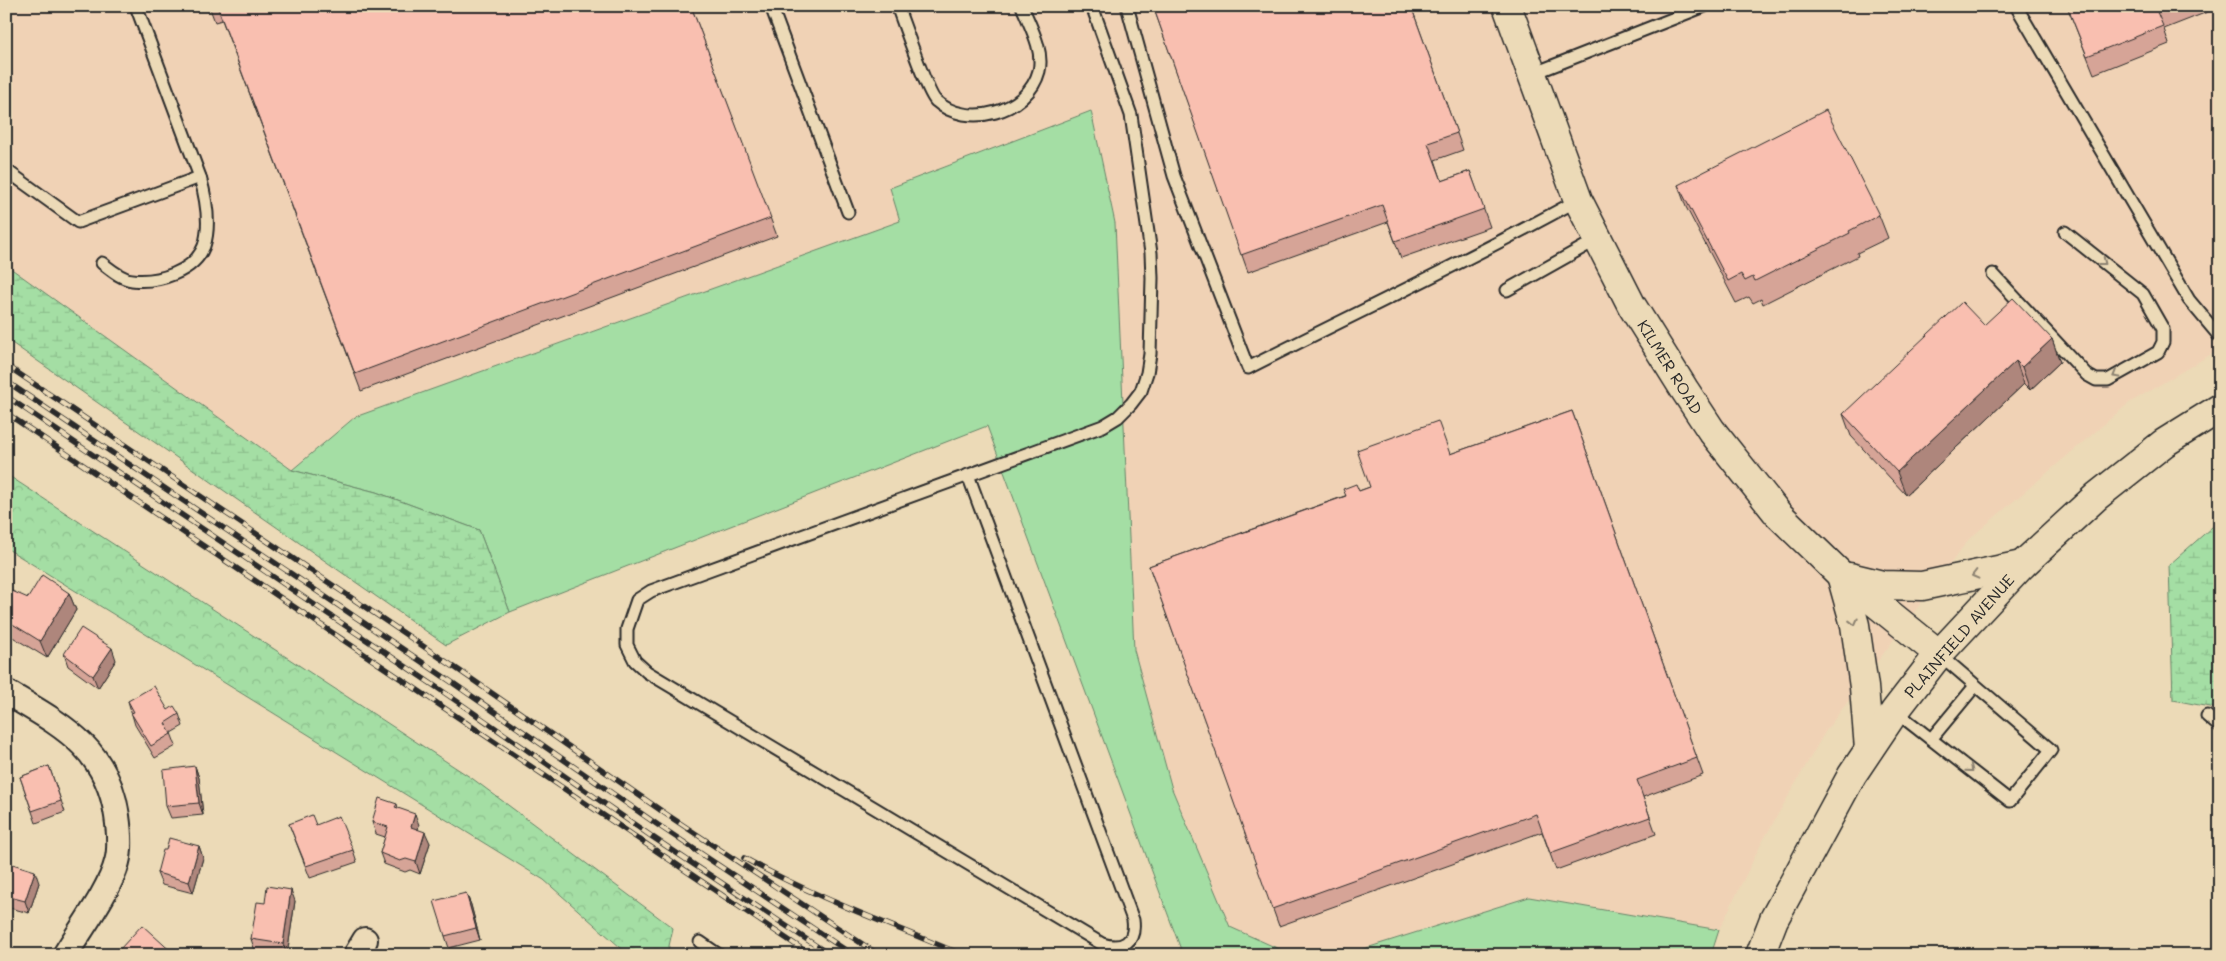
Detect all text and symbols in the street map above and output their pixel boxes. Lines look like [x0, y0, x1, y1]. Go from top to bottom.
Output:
one-way arrow [2098, 257, 2107, 266]
street label: KILMER ROAD [1633, 316, 1708, 418]
one-way arrow [2113, 369, 2122, 379]
street label: PLAINFIELD AVENUE [1899, 569, 2018, 702]
one-way arrow [1970, 569, 1979, 580]
one-way arrow [1848, 617, 1859, 626]
one-way arrow [1964, 763, 1973, 771]

